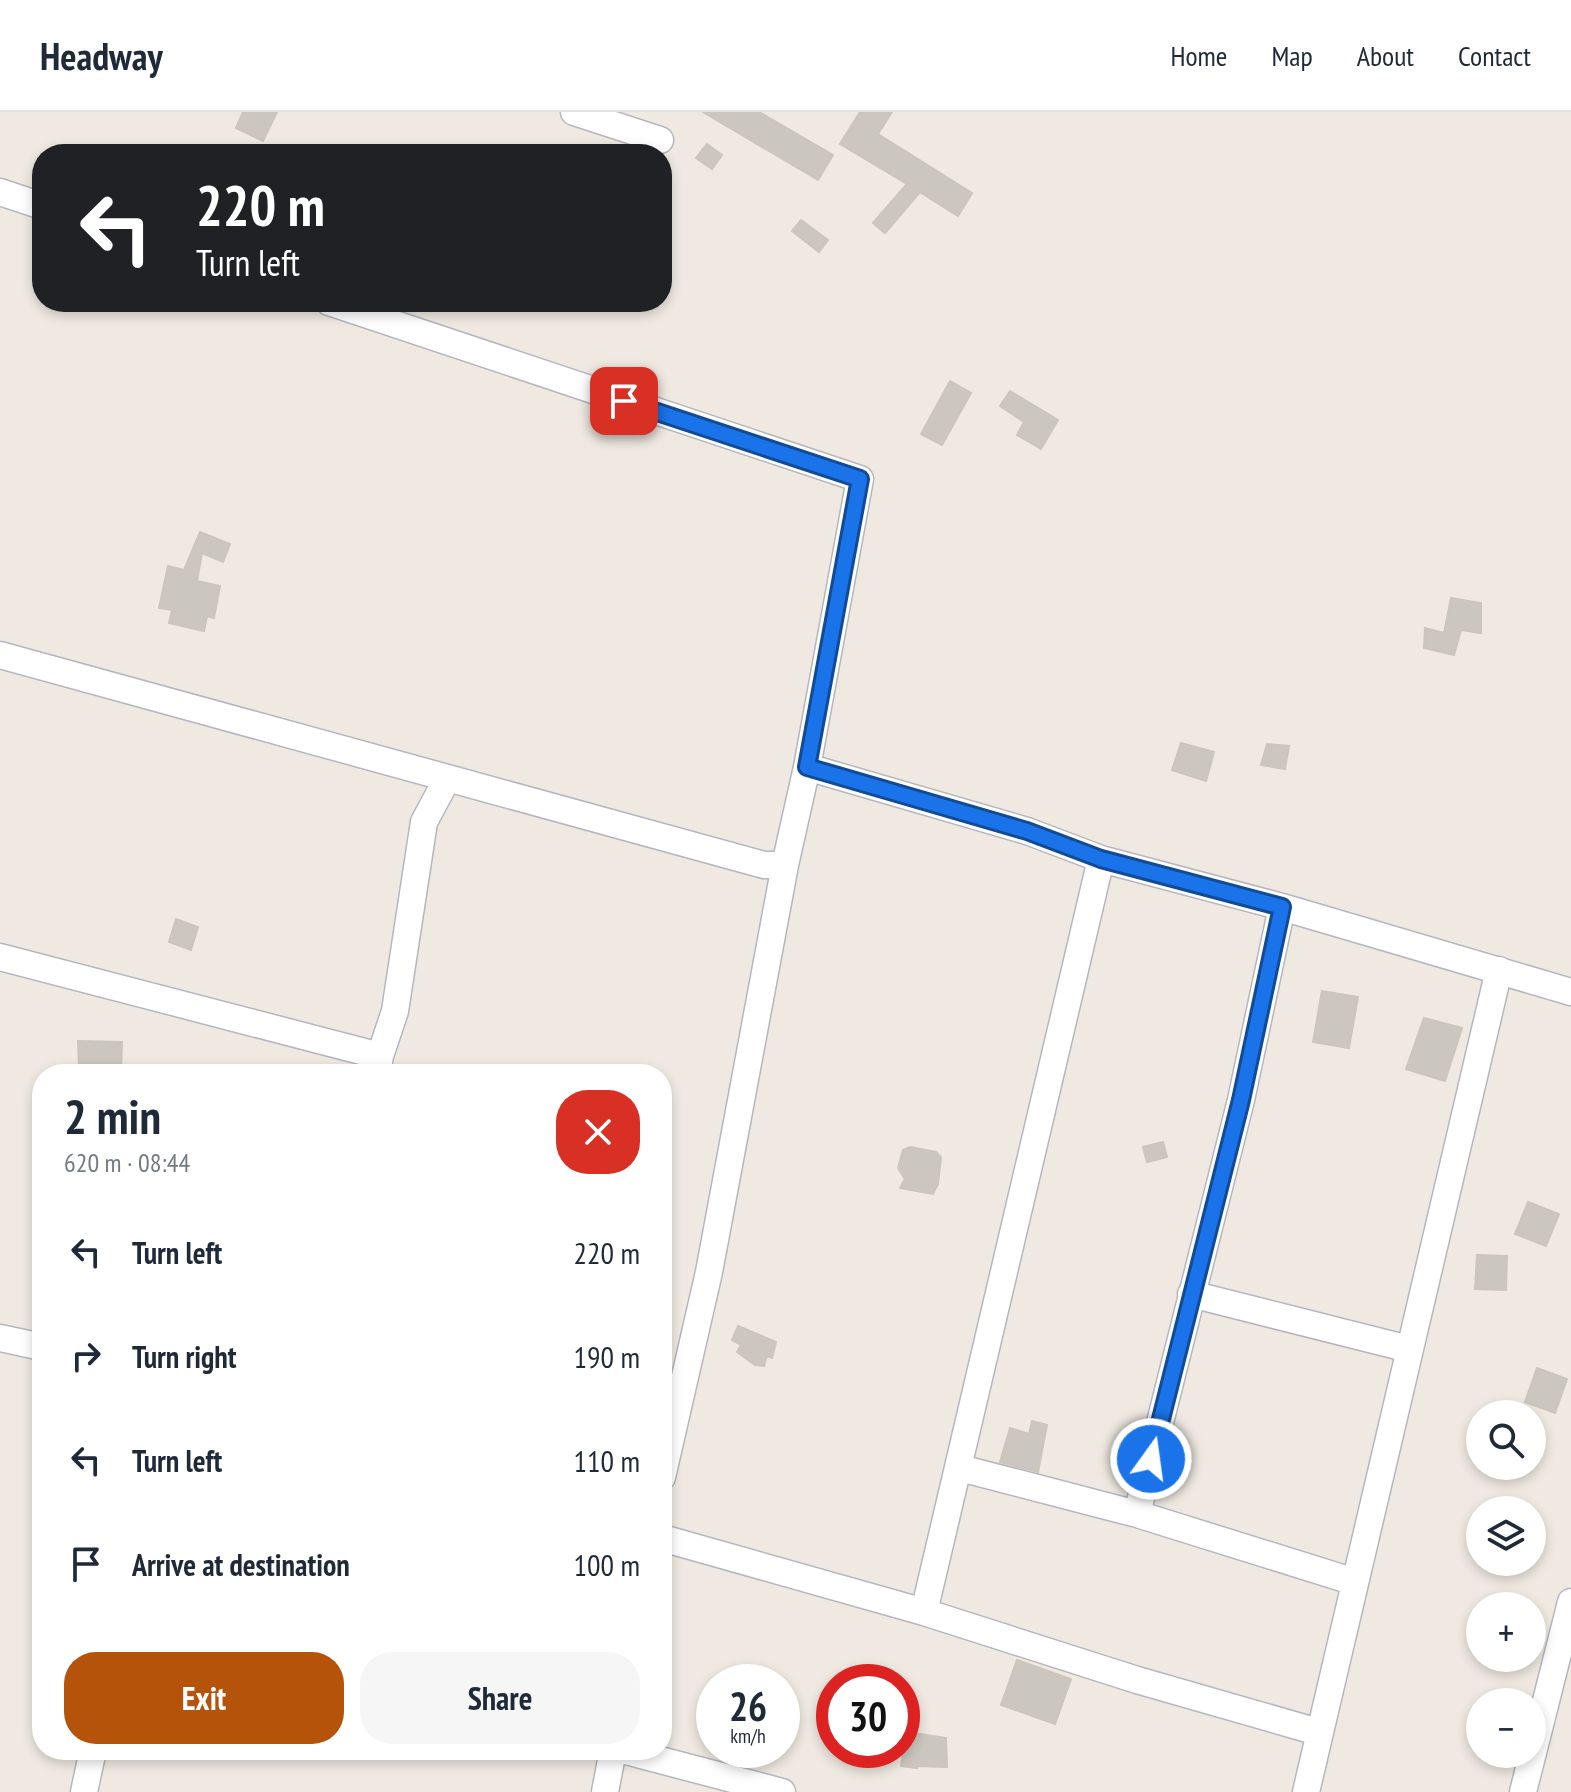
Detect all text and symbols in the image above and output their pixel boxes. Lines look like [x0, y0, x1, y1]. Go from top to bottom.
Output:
text: Headway [40, 31, 163, 80]
text: Home [1171, 37, 1227, 74]
text: Map [1271, 37, 1313, 74]
text: About [1357, 37, 1414, 74]
text: Contact [1458, 37, 1531, 74]
text: 220 m [196, 169, 325, 241]
icon: left [64, 176, 168, 280]
text: Turn left [196, 239, 300, 286]
pin [590, 367, 658, 435]
icon: arrive [602, 379, 646, 423]
text: 2 min [64, 1085, 161, 1147]
button: close [556, 1090, 640, 1174]
text: 620 m · 08:44 [64, 1146, 190, 1179]
icon: left [64, 1230, 108, 1274]
text: Turn left [132, 1233, 222, 1272]
text: 220 m [574, 1233, 640, 1272]
icon: right [64, 1334, 108, 1378]
text: Turn right [132, 1337, 236, 1376]
text: 190 m [574, 1337, 640, 1376]
map controls [1466, 1400, 1546, 1768]
button: search [1466, 1400, 1546, 1480]
position arrow [1109, 1417, 1193, 1501]
icon: left [64, 1438, 108, 1482]
text: Turn left [132, 1441, 222, 1480]
text: 110 m [574, 1441, 640, 1480]
button: layers [1466, 1496, 1546, 1576]
icon: arrive [64, 1542, 108, 1586]
text: Arrive at destination [132, 1545, 350, 1584]
text: 100 m [574, 1545, 640, 1584]
button: + [1466, 1592, 1546, 1672]
button: Exit [64, 1652, 344, 1744]
button: Share [360, 1652, 640, 1744]
speed limit sign: 30 [816, 1664, 920, 1768]
text: 26 [729, 1680, 767, 1732]
button: − [1466, 1688, 1546, 1768]
text: km/h [730, 1723, 766, 1749]

